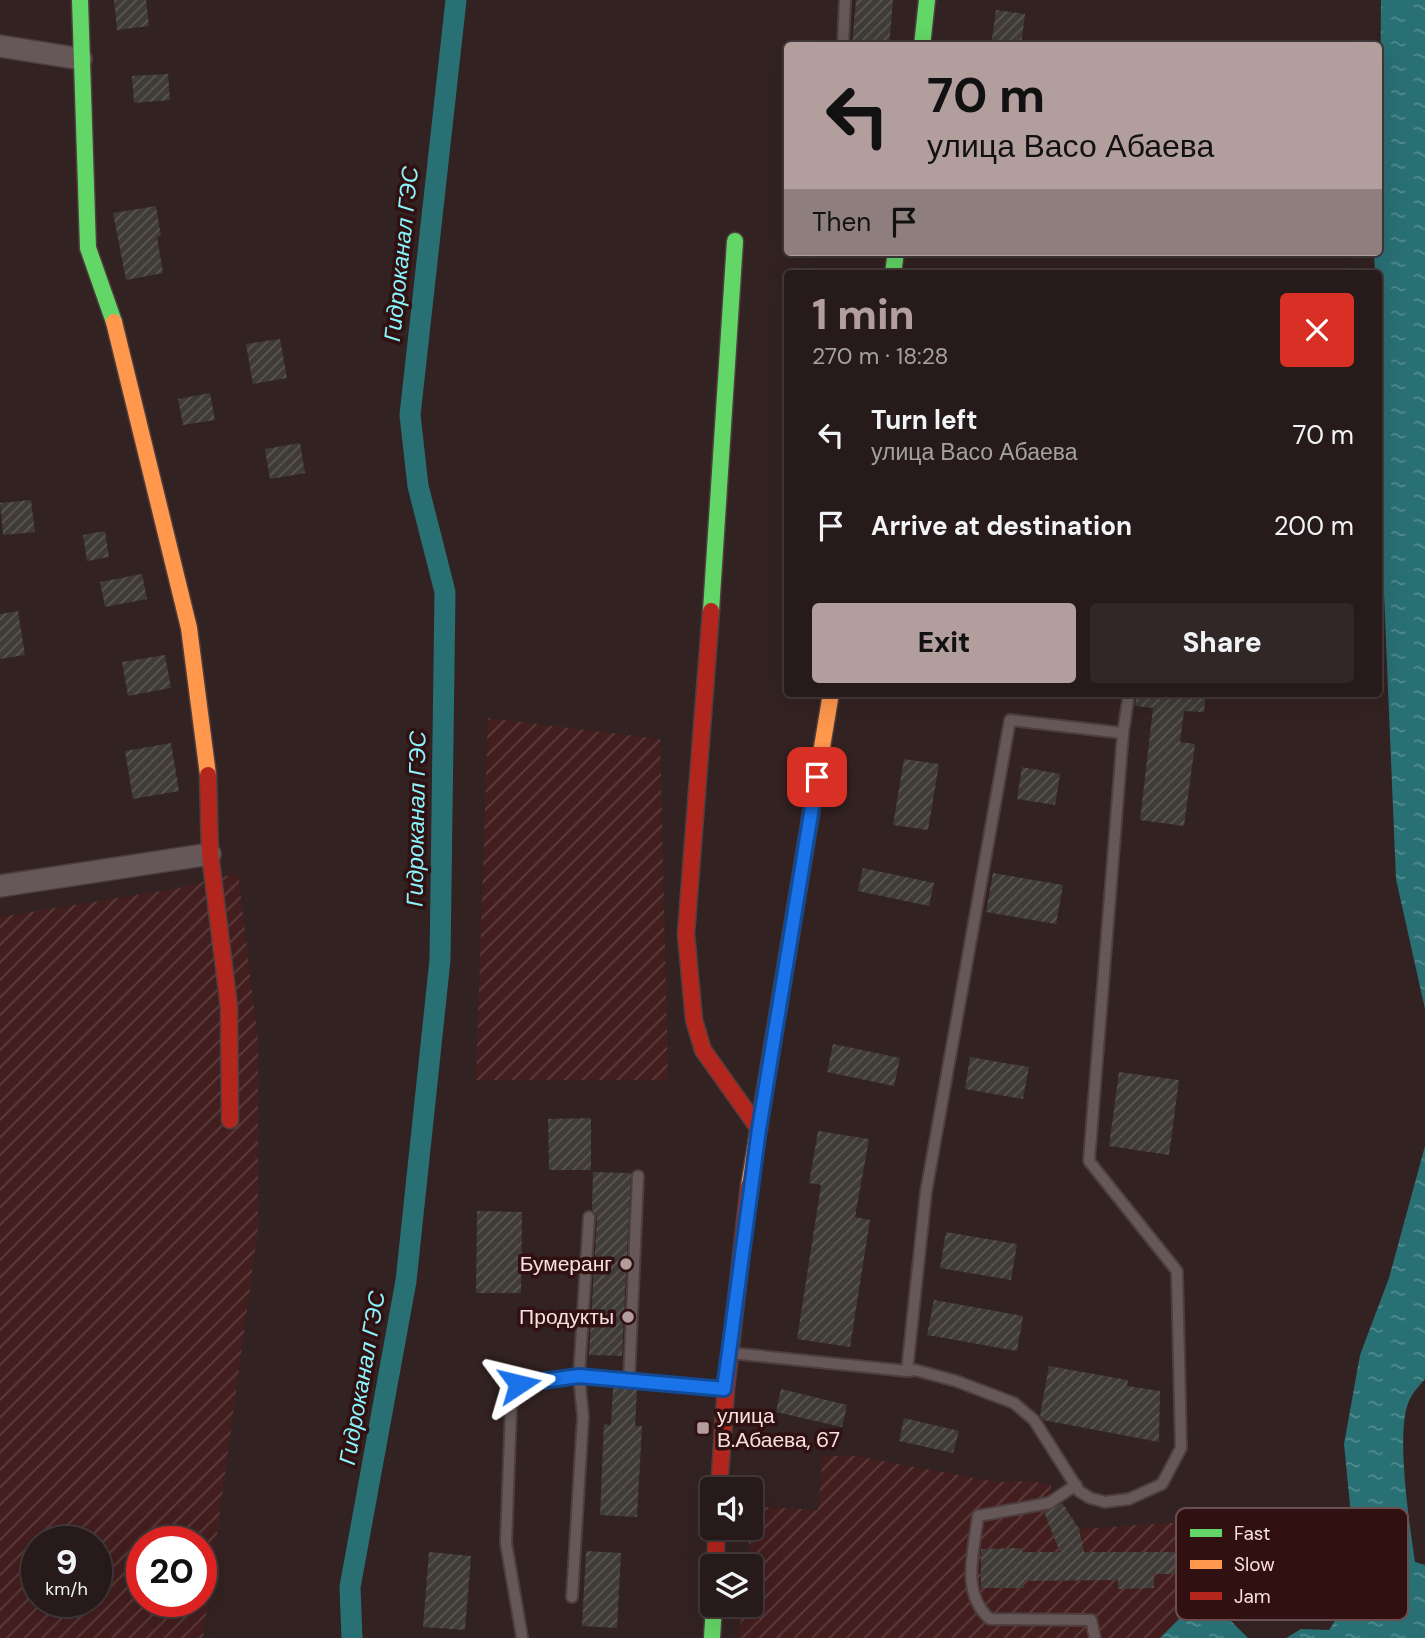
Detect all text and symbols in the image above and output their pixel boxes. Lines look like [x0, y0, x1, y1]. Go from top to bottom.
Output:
text: 70 m [927, 63, 1045, 127]
icon: left [812, 70, 903, 161]
text: улица Васо Абаева [927, 125, 1214, 167]
water label: Гидроканал ГЭС [377, 165, 425, 343]
icon: arrive [885, 203, 923, 241]
text: Then [812, 205, 871, 239]
text: 1 min [812, 287, 915, 342]
button: close [1280, 293, 1354, 367]
text: 270 m · 18:28 [812, 341, 949, 371]
text: Turn left [871, 403, 978, 437]
icon: left [812, 416, 850, 454]
text: 70 m [1293, 418, 1354, 452]
text: улица Васо Абаева [871, 437, 1077, 467]
icon: arrive [812, 507, 850, 545]
text: Arrive at destination [871, 509, 1132, 543]
text: 200 m [1274, 509, 1354, 543]
button: Exit [812, 603, 1076, 683]
button: Share [1090, 603, 1354, 683]
water label: Гидроканал ГЭС [399, 730, 433, 907]
pin [787, 747, 847, 807]
icon: arrive [798, 758, 836, 796]
place label: Бумеранг [520, 1250, 612, 1278]
marker: Бумеранг [618, 1256, 634, 1272]
water label: Гидроканал ГЭС [332, 1288, 392, 1467]
place label: Продукты [519, 1303, 614, 1331]
marker: Продукты [620, 1309, 636, 1325]
position arrow [482, 1347, 556, 1421]
place label: улица В.Абаева, 67 [717, 1402, 840, 1454]
marker: улица В.Абаева, 67 [695, 1420, 711, 1436]
map controls [700, 1477, 763, 1617]
button: sound [700, 1477, 763, 1540]
legend [1176, 1508, 1408, 1620]
text: Fast [1234, 1521, 1270, 1546]
speed limit sign: 20 [126, 1526, 217, 1617]
text: 9 [55, 1539, 78, 1585]
text: Slow [1234, 1552, 1275, 1577]
button: layers [700, 1554, 763, 1617]
text: km/h [45, 1577, 88, 1601]
text: Jam [1234, 1584, 1271, 1609]

